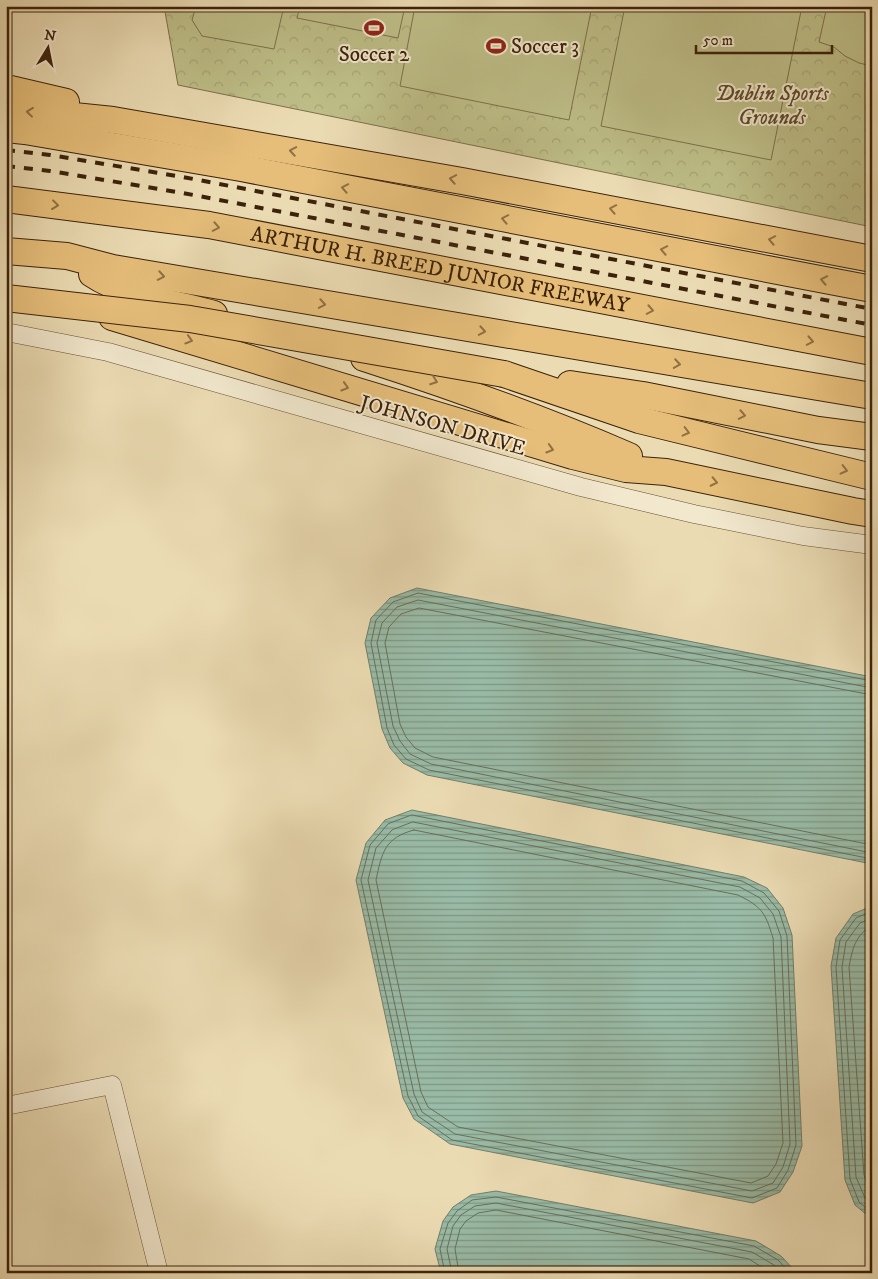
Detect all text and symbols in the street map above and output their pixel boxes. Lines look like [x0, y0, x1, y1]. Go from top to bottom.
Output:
sports icon: Soccer 2 [363, 17, 385, 39]
north arrow [22, 22, 72, 72]
scale bar [696, 22, 832, 54]
text: N [43, 26, 58, 46]
text: 50 m [703, 31, 733, 50]
place label: Soccer 3 [511, 34, 579, 60]
sports icon: Soccer 3 [485, 35, 507, 57]
place label: Soccer 2 [339, 42, 410, 68]
park label: Dublin Sports Grounds [715, 81, 829, 131]
one-way arrow [25, 107, 33, 118]
one-way arrow [289, 147, 297, 157]
one-way arrow [449, 174, 458, 184]
one-way arrow [341, 183, 350, 194]
one-way arrow [51, 199, 59, 210]
one-way arrow [608, 205, 617, 215]
one-way arrow [500, 214, 509, 225]
one-way arrow [211, 221, 220, 231]
street label: ARTHUR H. BREED JUNIOR FREEWAY [249, 221, 632, 319]
one-way arrow [768, 235, 777, 246]
one-way arrow [660, 245, 669, 256]
one-way arrow [157, 271, 166, 281]
one-way arrow [819, 276, 828, 286]
one-way arrow [317, 298, 326, 308]
one-way arrow [646, 304, 655, 315]
one-way arrow [478, 325, 486, 335]
one-way arrow [184, 334, 193, 344]
one-way arrow [805, 335, 814, 345]
one-way arrow [672, 358, 681, 368]
one-way arrow [430, 375, 438, 385]
one-way arrow [340, 381, 348, 391]
street label: JOHNSON DRIVE [355, 389, 529, 462]
one-way arrow [737, 409, 746, 419]
one-way arrow [682, 426, 691, 437]
one-way arrow [546, 443, 554, 453]
one-way arrow [840, 464, 849, 475]
one-way arrow [710, 476, 719, 487]

